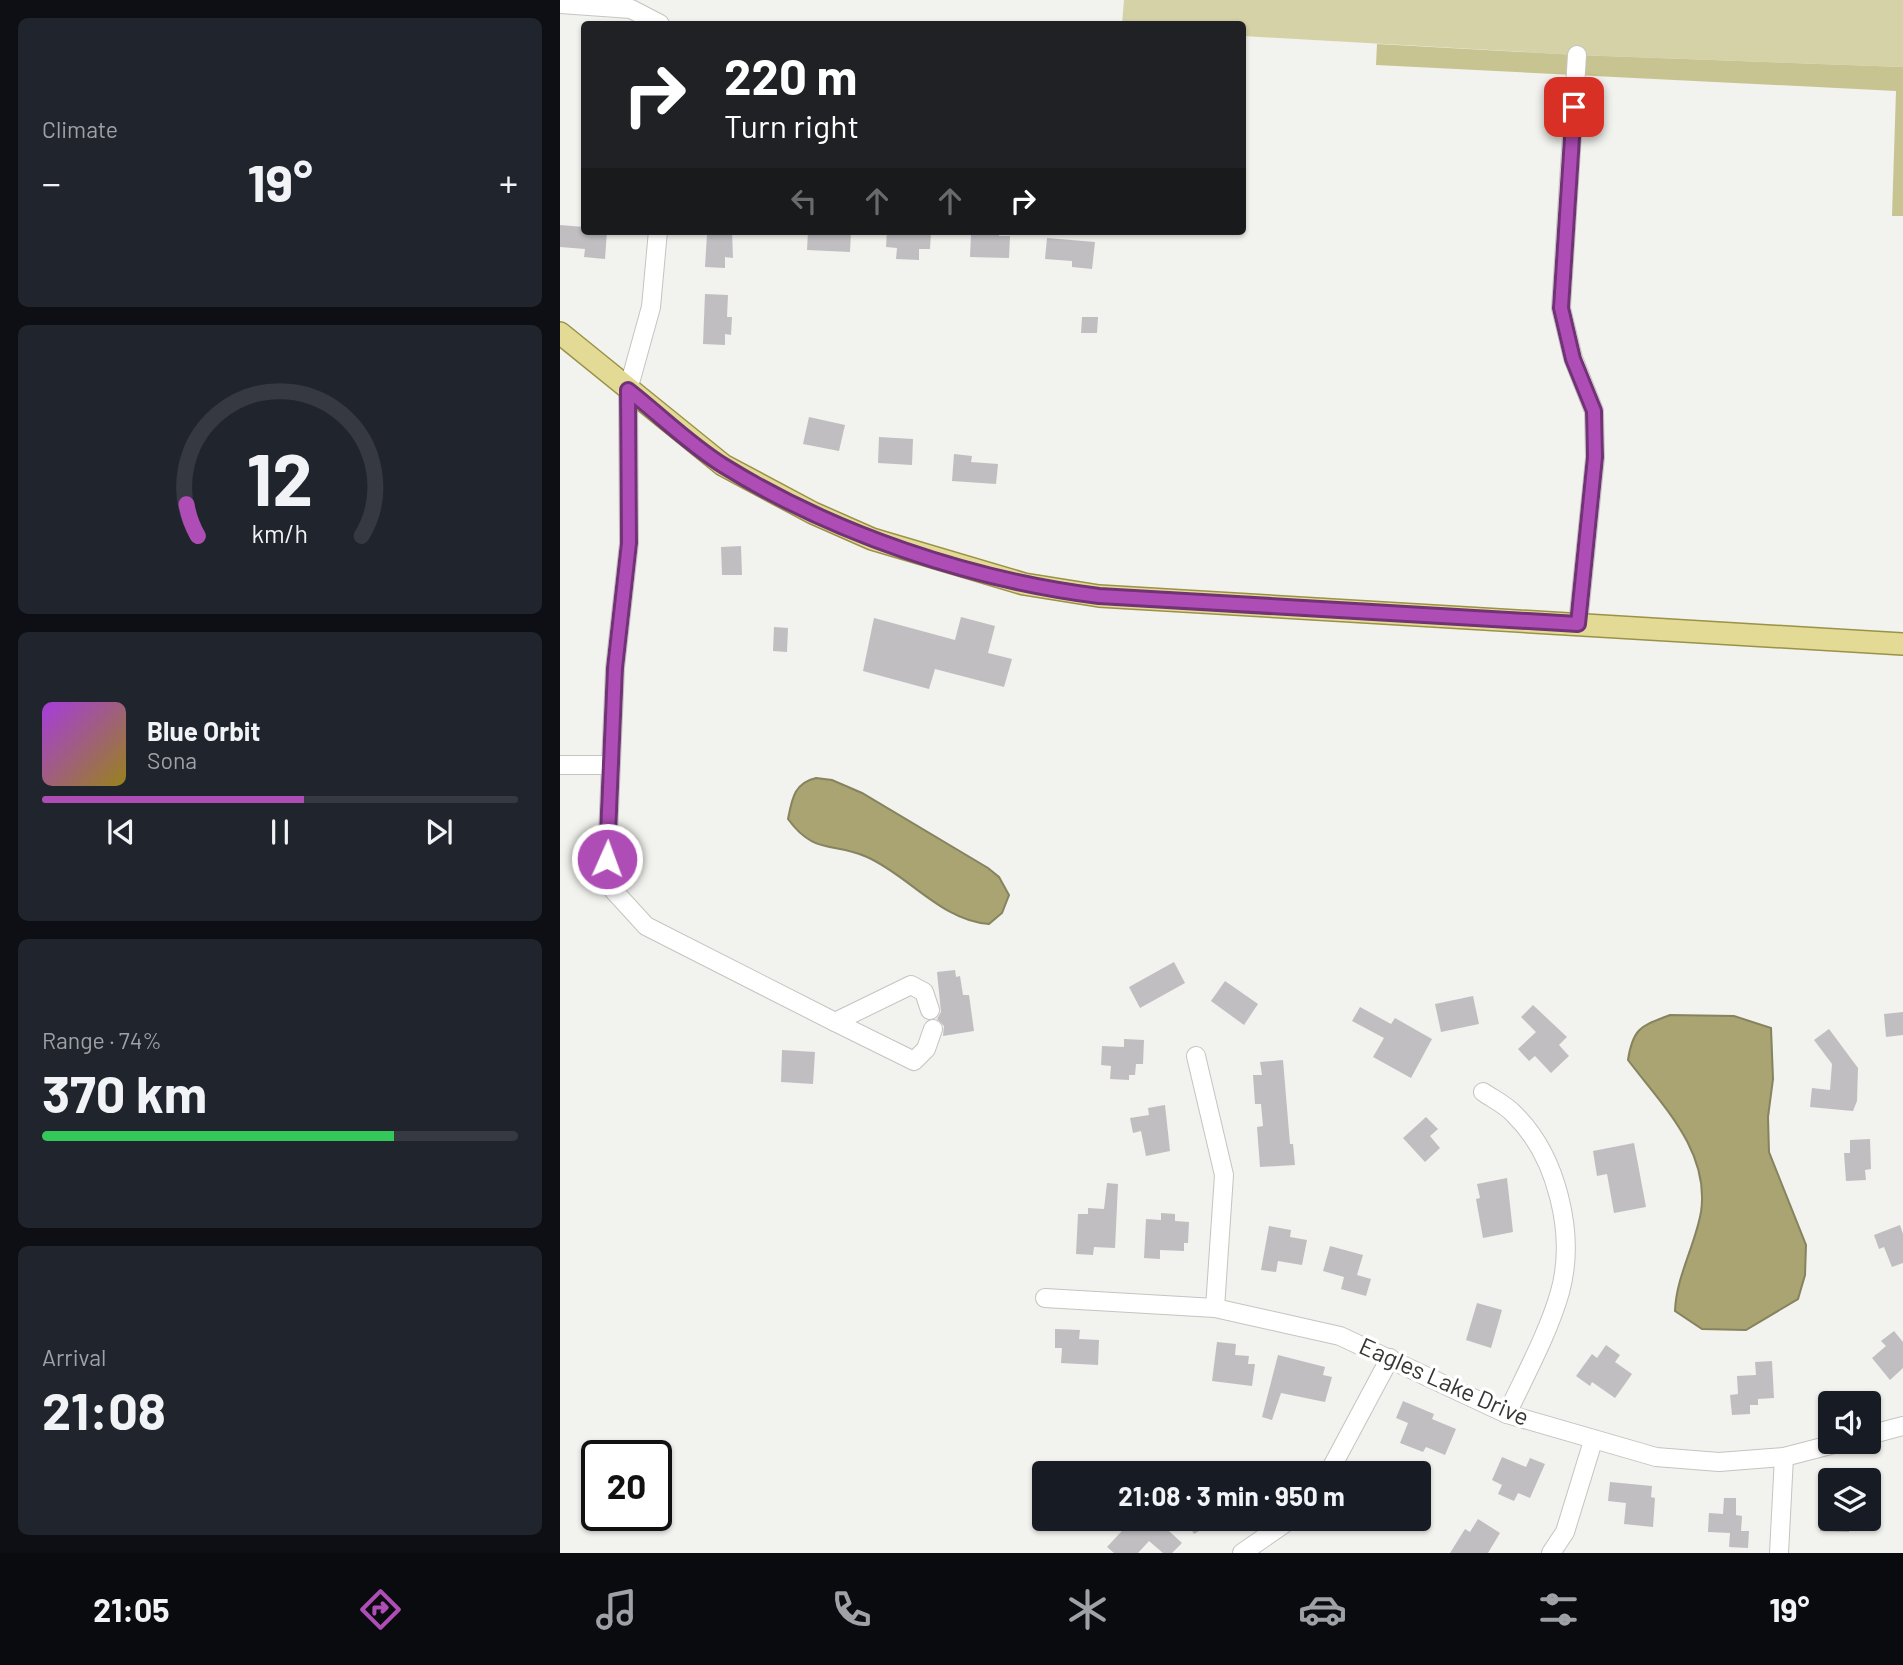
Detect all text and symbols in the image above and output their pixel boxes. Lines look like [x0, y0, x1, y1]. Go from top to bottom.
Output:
text: 220 m [724, 46, 858, 105]
icon: right [609, 49, 700, 140]
pin [1544, 77, 1604, 137]
icon: arrive [1555, 88, 1593, 126]
text: Turn right [724, 106, 859, 144]
text: Climate [42, 115, 118, 143]
text: 19° [247, 150, 313, 212]
text: − [42, 159, 61, 205]
text: + [499, 159, 518, 205]
icon: left [785, 182, 823, 220]
icon: ahead [858, 182, 896, 220]
icon: ahead [931, 182, 969, 220]
icon: right [1004, 182, 1042, 220]
text: 12 [247, 433, 313, 521]
text: km/h [252, 517, 308, 547]
text: Blue Orbit [147, 715, 260, 746]
text: Sona [147, 746, 197, 774]
icon: previous [102, 813, 140, 851]
icon: pause [261, 813, 299, 851]
icon: next [420, 813, 458, 851]
position arrow [570, 822, 644, 896]
text: Range · 74% [42, 1026, 162, 1054]
text: 370 km [42, 1061, 207, 1123]
street label: Eagles Lake Drive [1355, 1330, 1534, 1431]
text: Arrival [42, 1343, 106, 1371]
text: 21:08 [42, 1378, 166, 1440]
map controls [1818, 1391, 1881, 1531]
button: sound [1818, 1391, 1881, 1454]
speed limit sign: 20 [581, 1440, 672, 1531]
button: layers [1818, 1468, 1881, 1531]
text: 21:08 · 3 min · 950 m [1118, 1480, 1345, 1511]
icon: directions [356, 1585, 405, 1634]
icon: music [592, 1585, 641, 1634]
icon: phone [827, 1585, 876, 1634]
icon: climate [1063, 1585, 1112, 1634]
icon: car [1298, 1585, 1347, 1634]
icon: filters [1534, 1585, 1583, 1634]
text: 21:05 [93, 1590, 169, 1628]
text: 19° [1769, 1590, 1810, 1628]

